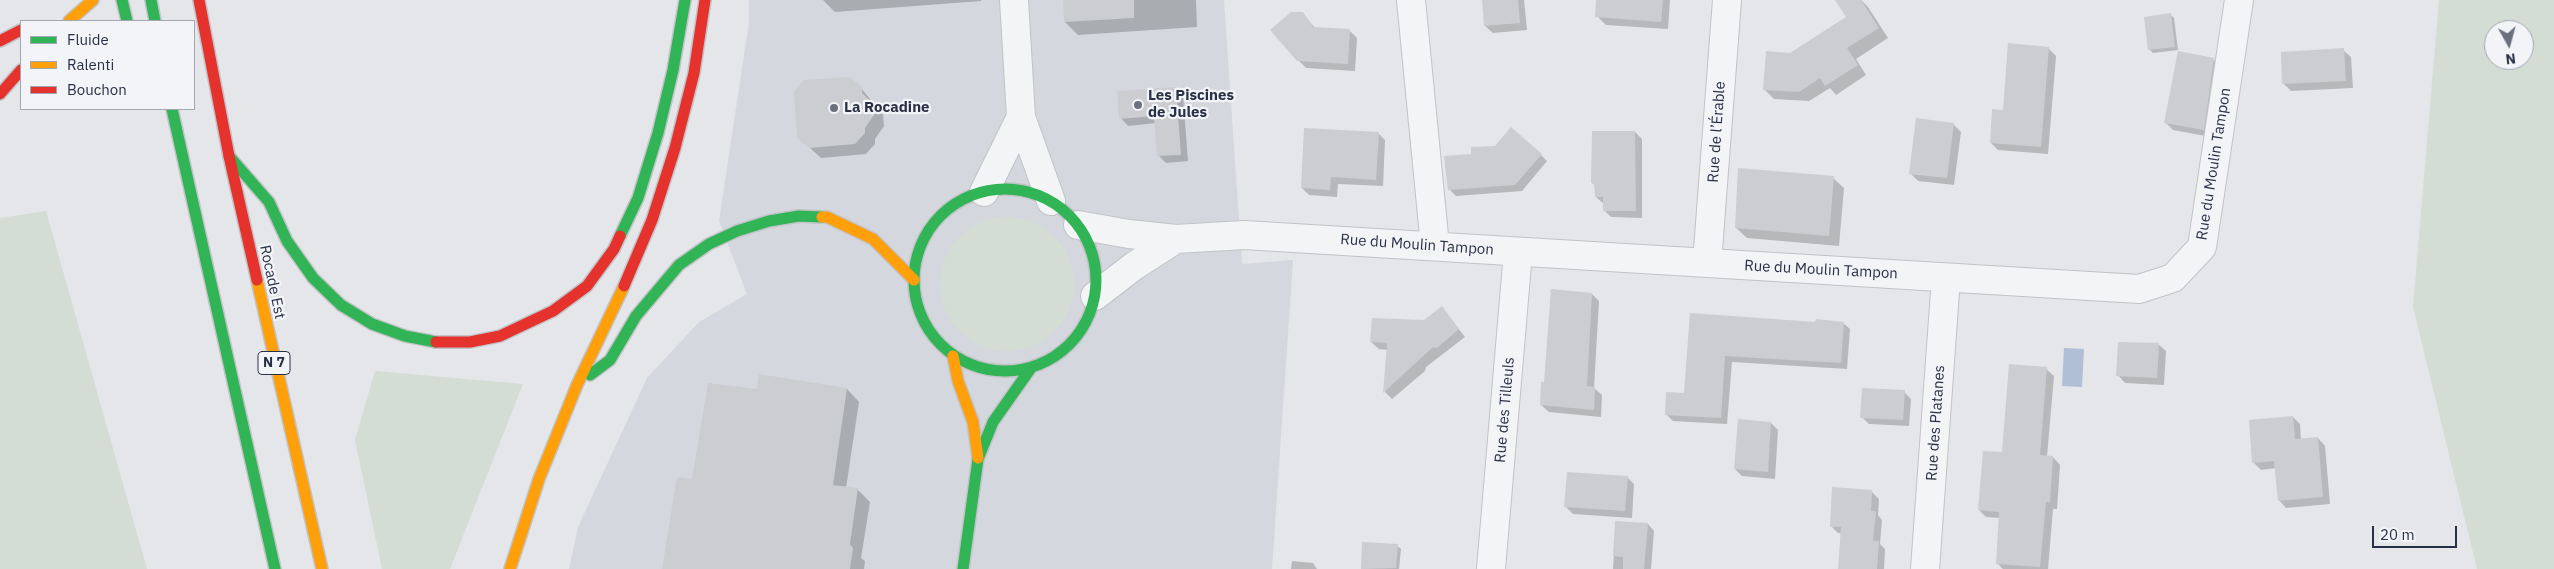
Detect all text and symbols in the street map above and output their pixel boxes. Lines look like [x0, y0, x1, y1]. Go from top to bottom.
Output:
legend [20, 20, 195, 110]
north arrow [2484, 20, 2534, 70]
text: Fluide [67, 30, 109, 49]
text: N [2505, 49, 2517, 68]
text: Ralenti [67, 55, 114, 74]
text: Bouchon [67, 80, 127, 99]
street label: Rue de l’Érable [1704, 81, 1730, 183]
place label: Les Piscines de Jules [1148, 87, 1234, 122]
street label: Rue du Moulin Tampon [2193, 87, 2235, 241]
place label: La Rocadine [844, 99, 929, 117]
marker: Les Piscines de Jules [1132, 99, 1144, 111]
marker: La Rocadine [828, 102, 840, 114]
street label: Rue du Moulin Tampon [1340, 231, 1494, 259]
street label: Rocade Est [255, 243, 289, 321]
street label: Rue du Moulin Tampon [1744, 257, 1898, 283]
road number: N 7 [258, 352, 290, 374]
street label: Rue des Tilleuls [1491, 356, 1519, 464]
street label: Rue des Platanes [1923, 364, 1949, 482]
scale bar [2374, 516, 2459, 548]
text: 20 m [2380, 525, 2415, 544]

